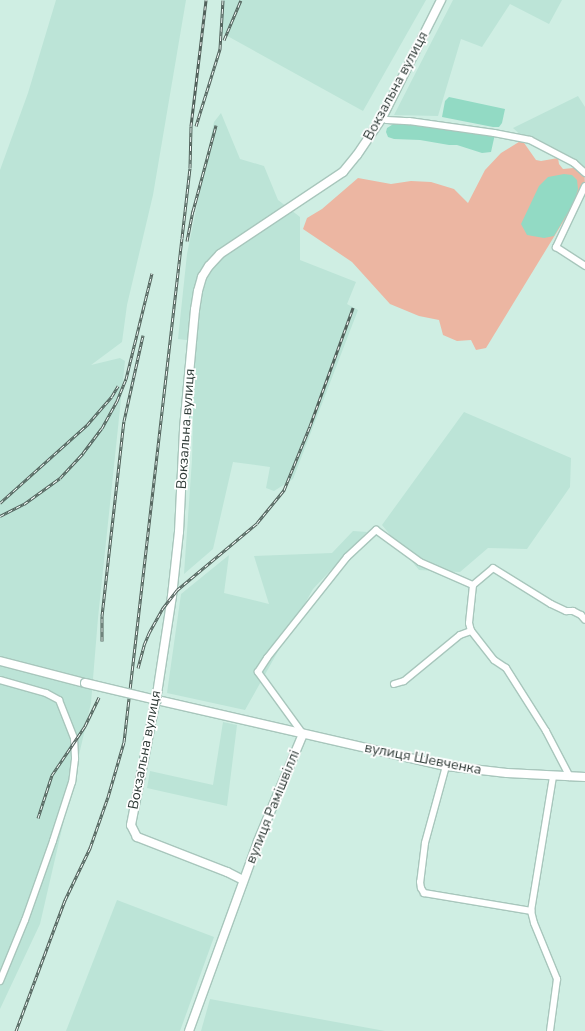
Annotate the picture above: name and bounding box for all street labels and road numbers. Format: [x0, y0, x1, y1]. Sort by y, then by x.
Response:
street label: Вокзальна вулиця [360, 29, 432, 143]
street label: Вокзальна вулиця [173, 368, 199, 490]
street label: Вокзальна вулиця [125, 689, 165, 811]
street label: вулиця Шевченка [363, 739, 483, 779]
street label: вулиця Рамішвіллі [243, 748, 303, 866]

